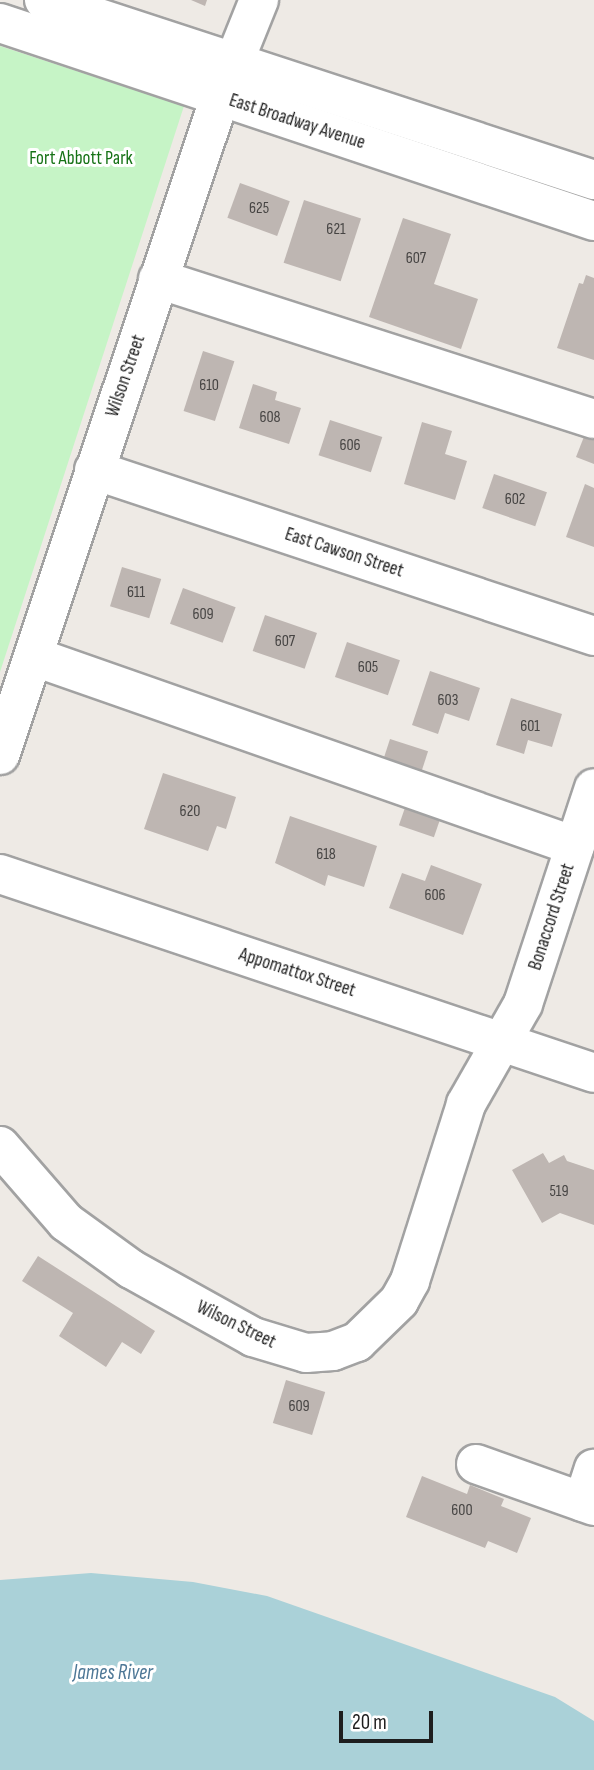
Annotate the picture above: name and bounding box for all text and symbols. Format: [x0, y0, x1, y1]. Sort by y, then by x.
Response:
street label: East Broadway Avenue [226, 89, 368, 155]
park label: Fort Abbott Park [29, 148, 133, 170]
house number: 625 [249, 199, 269, 219]
house number: 621 [326, 220, 346, 240]
house number: 607 [406, 249, 426, 269]
street label: Wilson Street [101, 332, 151, 420]
house number: 610 [199, 376, 219, 396]
house number: 608 [259, 408, 281, 428]
house number: 606 [339, 436, 361, 456]
house number: 602 [505, 490, 525, 510]
street label: East Cawson Street [282, 523, 406, 583]
house number: 611 [127, 583, 145, 603]
house number: 609 [192, 605, 214, 625]
house number: 607 [275, 632, 295, 652]
house number: 605 [358, 658, 378, 678]
house number: 603 [438, 691, 458, 711]
house number: 601 [520, 717, 540, 737]
house number: 620 [180, 802, 200, 822]
house number: 618 [316, 845, 336, 865]
street label: Bonaccord Street [524, 861, 580, 973]
house number: 606 [424, 886, 446, 906]
street label: Appomattox Street [236, 943, 358, 1003]
house number: 519 [549, 1182, 569, 1202]
street label: Wilson Street [193, 1296, 279, 1354]
house number: 609 [288, 1397, 310, 1417]
house number: 600 [451, 1501, 473, 1521]
water label: James River [73, 1660, 153, 1686]
scale bar [342, 1696, 436, 1740]
text: 20 m [352, 1710, 387, 1735]

